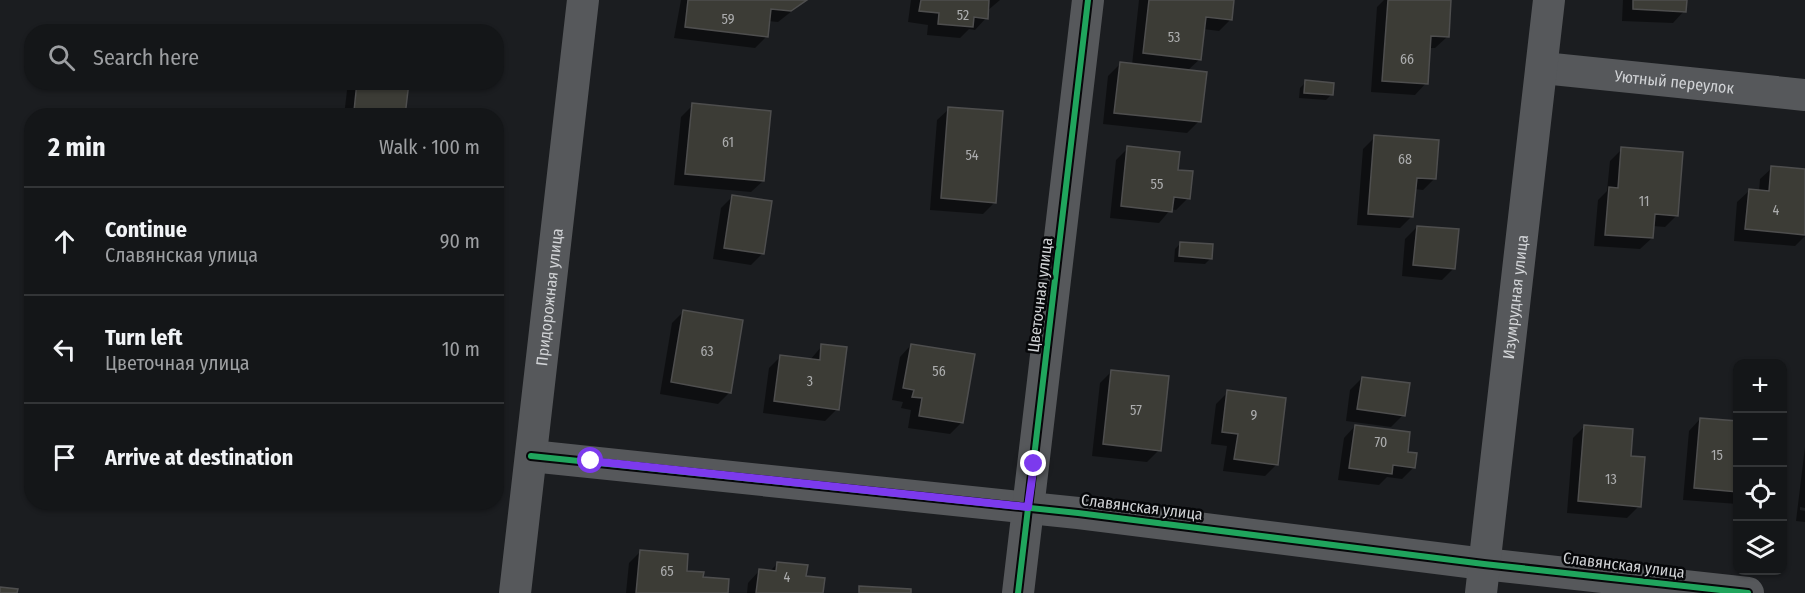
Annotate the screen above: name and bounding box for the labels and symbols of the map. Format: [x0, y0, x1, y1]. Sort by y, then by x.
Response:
house number: 52 [957, 7, 969, 24]
house number: 59 [721, 11, 735, 28]
house number: 53 [1168, 29, 1180, 46]
house number: 66 [1400, 51, 1414, 68]
street label: Уютный переулок [1613, 66, 1736, 97]
house number: 61 [722, 134, 734, 151]
house number: 54 [965, 147, 979, 164]
house number: 68 [1398, 151, 1412, 168]
house number: 55 [1151, 176, 1163, 193]
house number: 11 [1639, 193, 1649, 210]
house number: 4 [1773, 202, 1780, 219]
street label: Придорожная улица [532, 227, 566, 367]
street label: Изумрудная улица [1498, 234, 1532, 360]
street label: Цветочная улица [1024, 236, 1057, 354]
house number: 63 [700, 343, 714, 360]
house number: 56 [932, 363, 946, 380]
house number: 3 [807, 373, 813, 390]
house number: 57 [1130, 402, 1142, 419]
house number: 9 [1251, 407, 1258, 424]
house number: 70 [1375, 434, 1387, 451]
route start [577, 447, 603, 473]
house number: 15 [1711, 447, 1723, 464]
route end [1020, 450, 1046, 476]
house number: 13 [1605, 471, 1617, 488]
street label: Славянская улица [1080, 490, 1204, 524]
street label: Славянская улица [1562, 548, 1686, 582]
house number: 65 [660, 563, 674, 580]
house number: 4 [784, 569, 791, 586]

